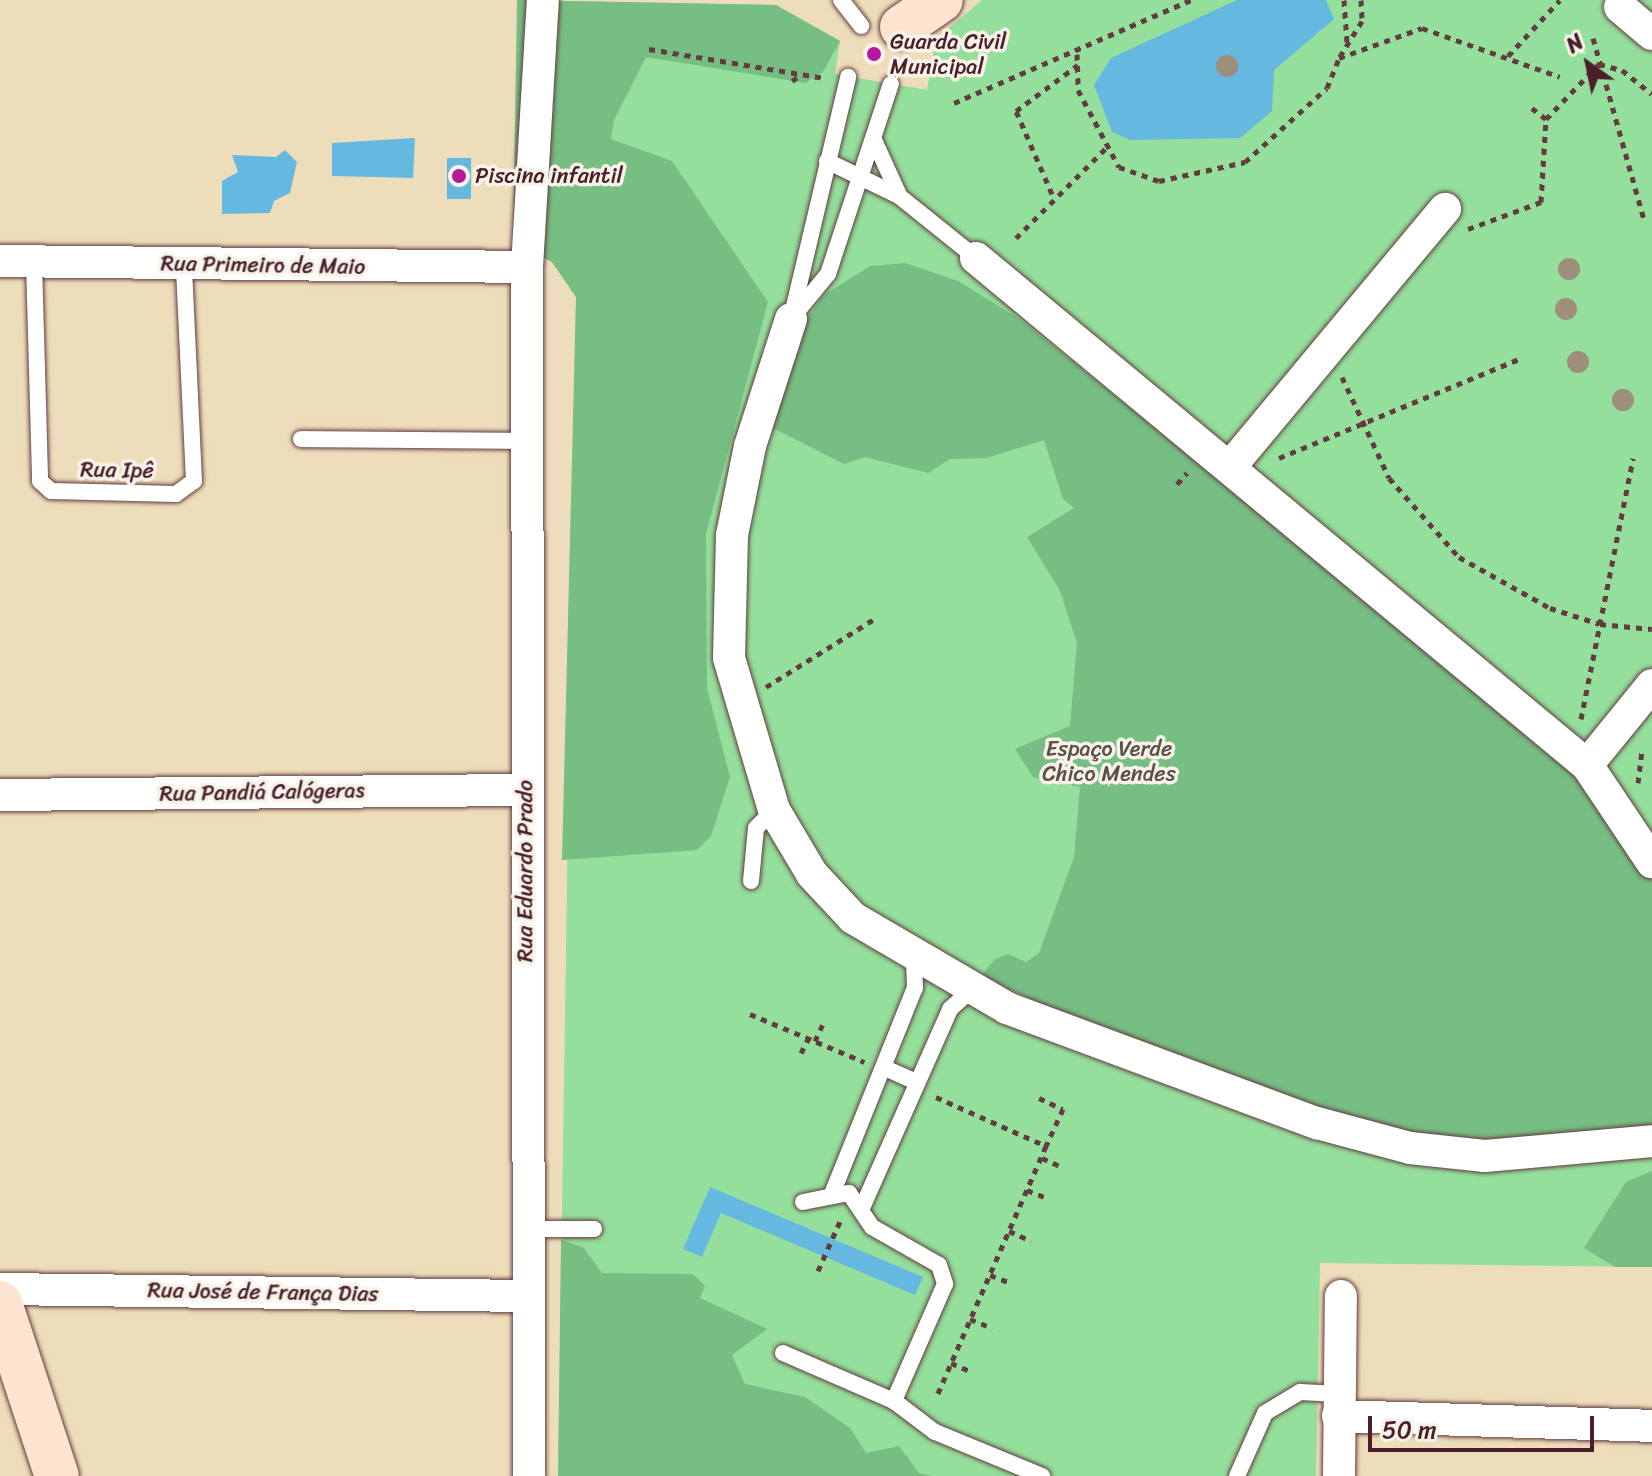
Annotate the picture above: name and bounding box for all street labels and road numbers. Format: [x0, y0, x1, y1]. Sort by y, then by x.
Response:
street label: Rua Primeiro de Maio [160, 250, 366, 280]
street label: Rua Ipê [80, 456, 154, 484]
street label: Rua Pandiá Calógeras [158, 777, 366, 807]
street label: Rua Eduardo Prado [512, 780, 538, 962]
street label: Rua José de França Dias [147, 1277, 379, 1307]

